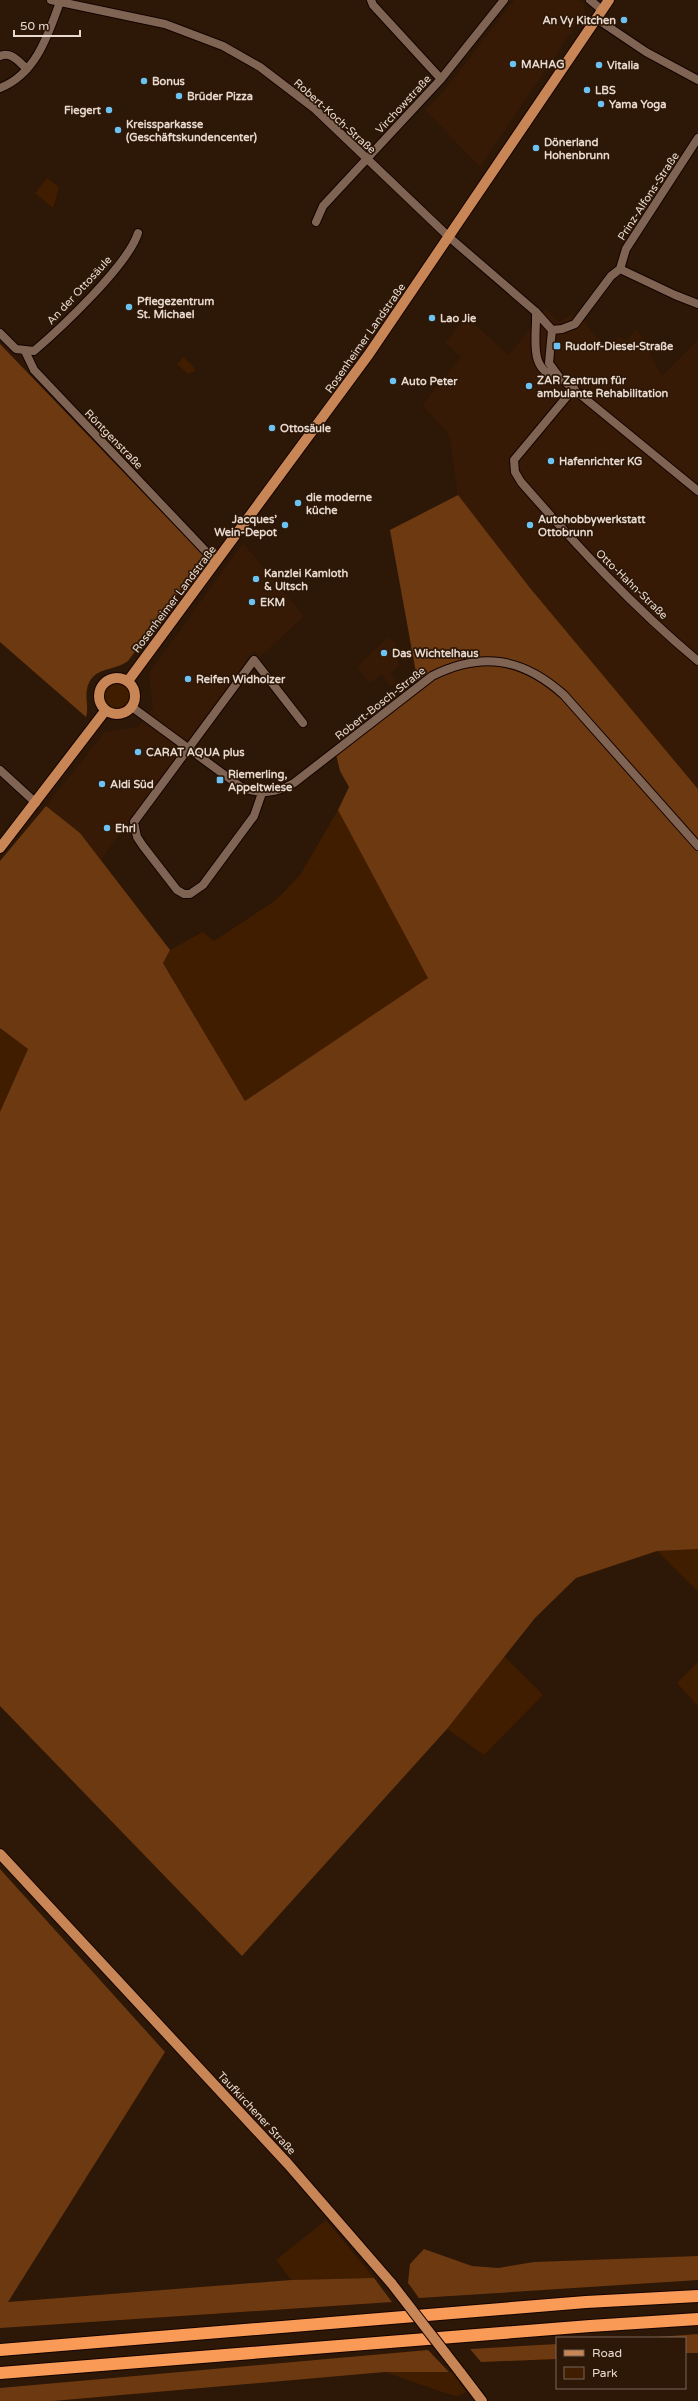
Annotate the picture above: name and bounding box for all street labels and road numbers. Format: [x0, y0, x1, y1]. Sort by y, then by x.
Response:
street label: Virchowstraße [373, 72, 434, 136]
street label: Robert-Koch-Straße [291, 76, 378, 157]
street label: Prinz-Alfons-Straße [615, 150, 682, 243]
street label: An der Ottosäule [44, 253, 114, 327]
street label: Rosenheimer Landstraße [323, 281, 408, 396]
street label: Röntgenstraße [82, 407, 145, 472]
street label: Rosenheimer Landstraße [130, 543, 219, 655]
street label: Otto-Hahn-Straße [593, 547, 670, 622]
street label: Robert-Bosch-Straße [333, 664, 428, 743]
street label: Taufkirchener Straße [215, 2069, 298, 2157]

